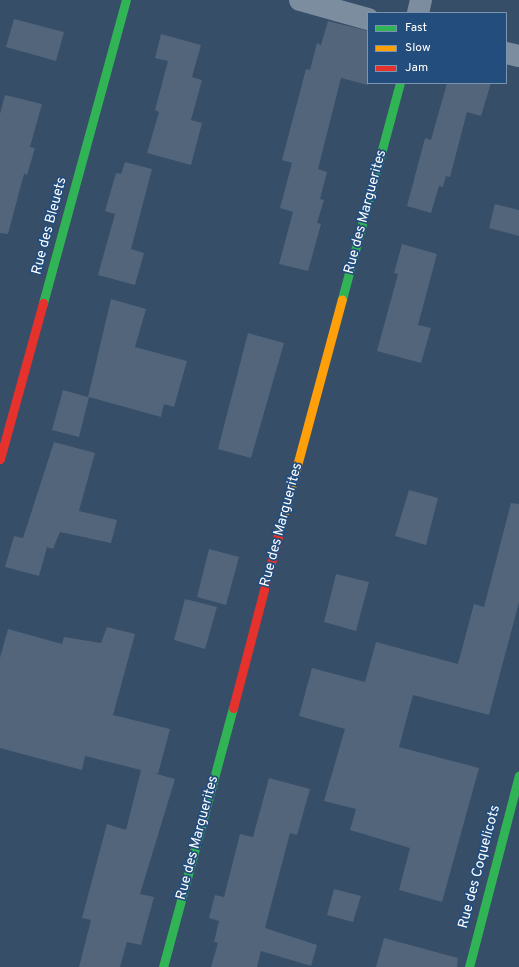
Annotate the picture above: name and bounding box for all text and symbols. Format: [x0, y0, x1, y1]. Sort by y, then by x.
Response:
legend [367, 12, 507, 84]
text: Fast [405, 20, 427, 36]
text: Slow [405, 40, 431, 56]
text: Jam [405, 60, 428, 76]
street label: Rue des Marguerites [341, 148, 391, 276]
street label: Rue des Bleuets [29, 175, 71, 277]
street label: Rue des Marguerites [257, 461, 307, 589]
street label: Rue des Marguerites [173, 774, 223, 902]
street label: Rue des Coquelicots [455, 803, 505, 931]

